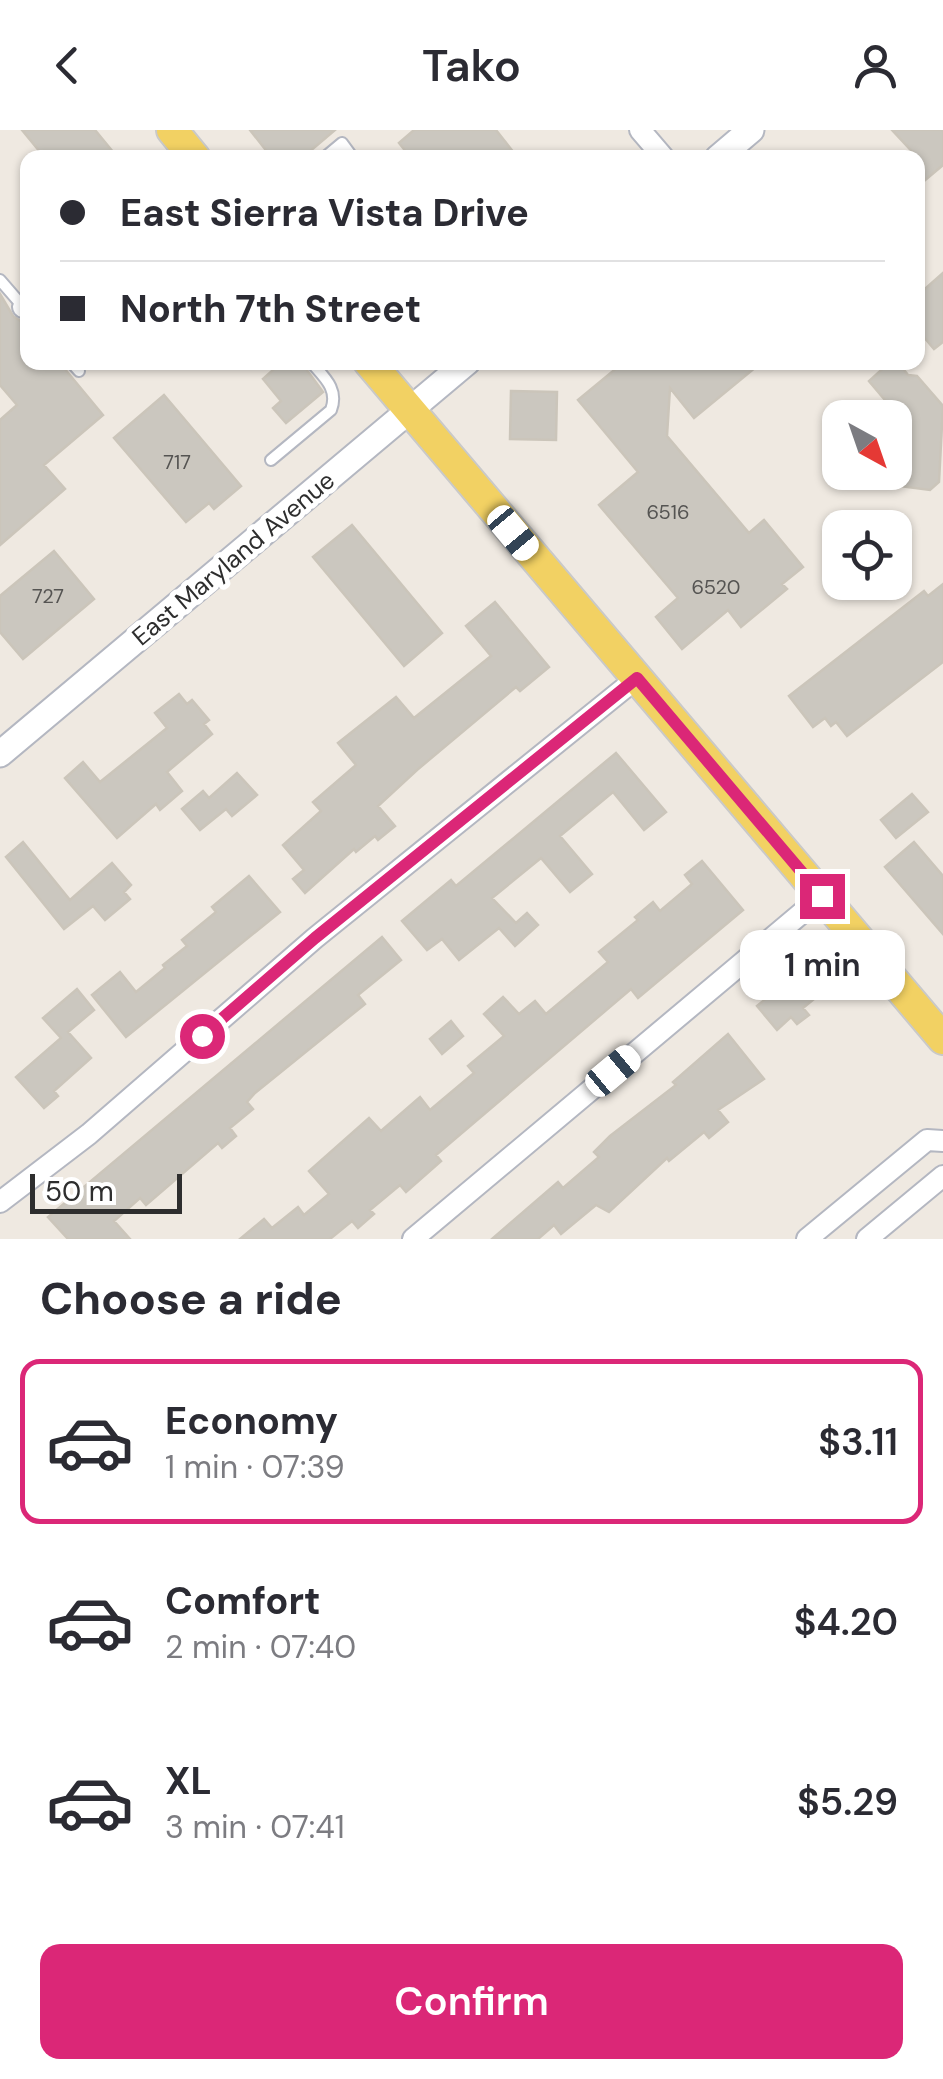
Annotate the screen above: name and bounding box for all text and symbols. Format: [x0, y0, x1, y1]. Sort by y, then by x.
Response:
text: Tako [422, 36, 521, 95]
icon: back [40, 38, 95, 93]
icon: person [848, 38, 903, 93]
text: East Sierra Vista Drive [120, 188, 529, 238]
text: North 7th Street [120, 284, 421, 334]
north arrow [822, 400, 912, 490]
map controls [822, 400, 912, 600]
house number: 717 [163, 449, 191, 475]
street label: East Maryland Avenue [125, 464, 342, 653]
house number: 6516 [646, 499, 690, 525]
car [482, 500, 544, 566]
button: locate [822, 510, 912, 600]
house number: 6520 [691, 574, 741, 600]
house number: 727 [32, 583, 64, 609]
route end [800, 874, 845, 919]
callout: 1 min [740, 931, 904, 1001]
text: 1 min [784, 944, 861, 986]
route start [180, 1014, 225, 1059]
car [580, 1040, 646, 1102]
scale bar [30, 1169, 182, 1214]
text: 50 m [45, 1173, 114, 1210]
text: Choose a ride [40, 1269, 342, 1328]
text: Economy [165, 1396, 338, 1446]
icon: car [45, 1397, 135, 1487]
text: $3.11 [818, 1417, 898, 1467]
text: 1 min · 07:39 [165, 1446, 345, 1488]
text: Comfort [165, 1576, 321, 1626]
icon: car [45, 1577, 135, 1667]
text: $4.20 [794, 1597, 898, 1647]
text: 2 min · 07:40 [165, 1626, 356, 1668]
text: XL [165, 1756, 212, 1806]
icon: car [45, 1757, 135, 1847]
text: $5.29 [797, 1777, 898, 1827]
text: 3 min · 07:41 [165, 1806, 345, 1848]
button: Confirm [40, 1944, 903, 2059]

